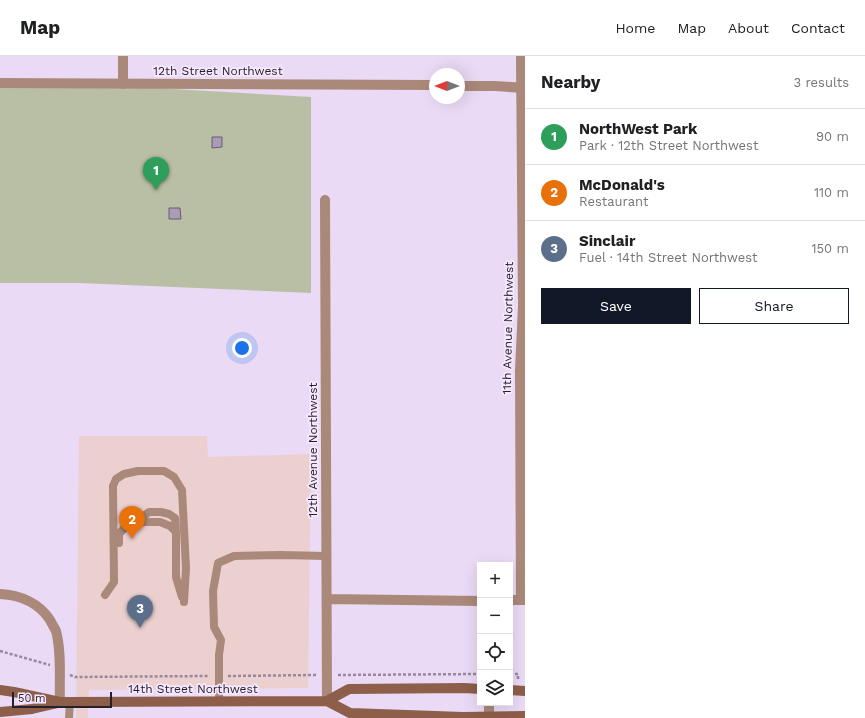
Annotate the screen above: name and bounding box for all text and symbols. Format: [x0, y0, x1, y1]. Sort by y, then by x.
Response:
text: Map [20, 16, 60, 39]
text: Home [615, 20, 655, 36]
text: Map [677, 20, 706, 36]
text: About [728, 20, 769, 36]
text: Contact [791, 20, 845, 36]
street label: 12th Street Northwest [153, 64, 283, 78]
north arrow [429, 68, 465, 104]
text: Nearby [541, 72, 600, 92]
text: 3 results [794, 75, 849, 90]
text: NorthWest Park [579, 120, 697, 138]
text: 1 [551, 129, 557, 144]
text: 90 m [816, 129, 849, 144]
text: Park · 12th Street Northwest [579, 138, 758, 153]
pin: 1 [143, 157, 169, 190]
text: McDonald's [579, 176, 665, 194]
text: 2 [550, 185, 558, 200]
text: 110 m [814, 185, 849, 200]
text: Restaurant [579, 194, 649, 209]
text: Sinclair [579, 232, 635, 250]
text: 3 [550, 241, 558, 256]
text: 150 m [811, 241, 849, 256]
text: Fuel · 14th Street Northwest [579, 250, 757, 265]
street label: 11th Avenue Northwest [500, 261, 516, 395]
button: Save [541, 288, 691, 324]
button: Share [699, 288, 849, 324]
your location [232, 338, 252, 358]
street label: 12th Avenue Northwest [306, 382, 320, 518]
pin: 2 [119, 506, 145, 539]
map controls [477, 562, 513, 706]
button: + [477, 562, 513, 598]
pin: 3 [127, 595, 153, 628]
button: − [477, 598, 513, 634]
button: locate [477, 634, 513, 670]
button: layers [477, 670, 513, 706]
street label: 14th Street Northwest [128, 682, 258, 696]
scale bar [12, 690, 112, 709]
text: 50 m [18, 692, 45, 705]

